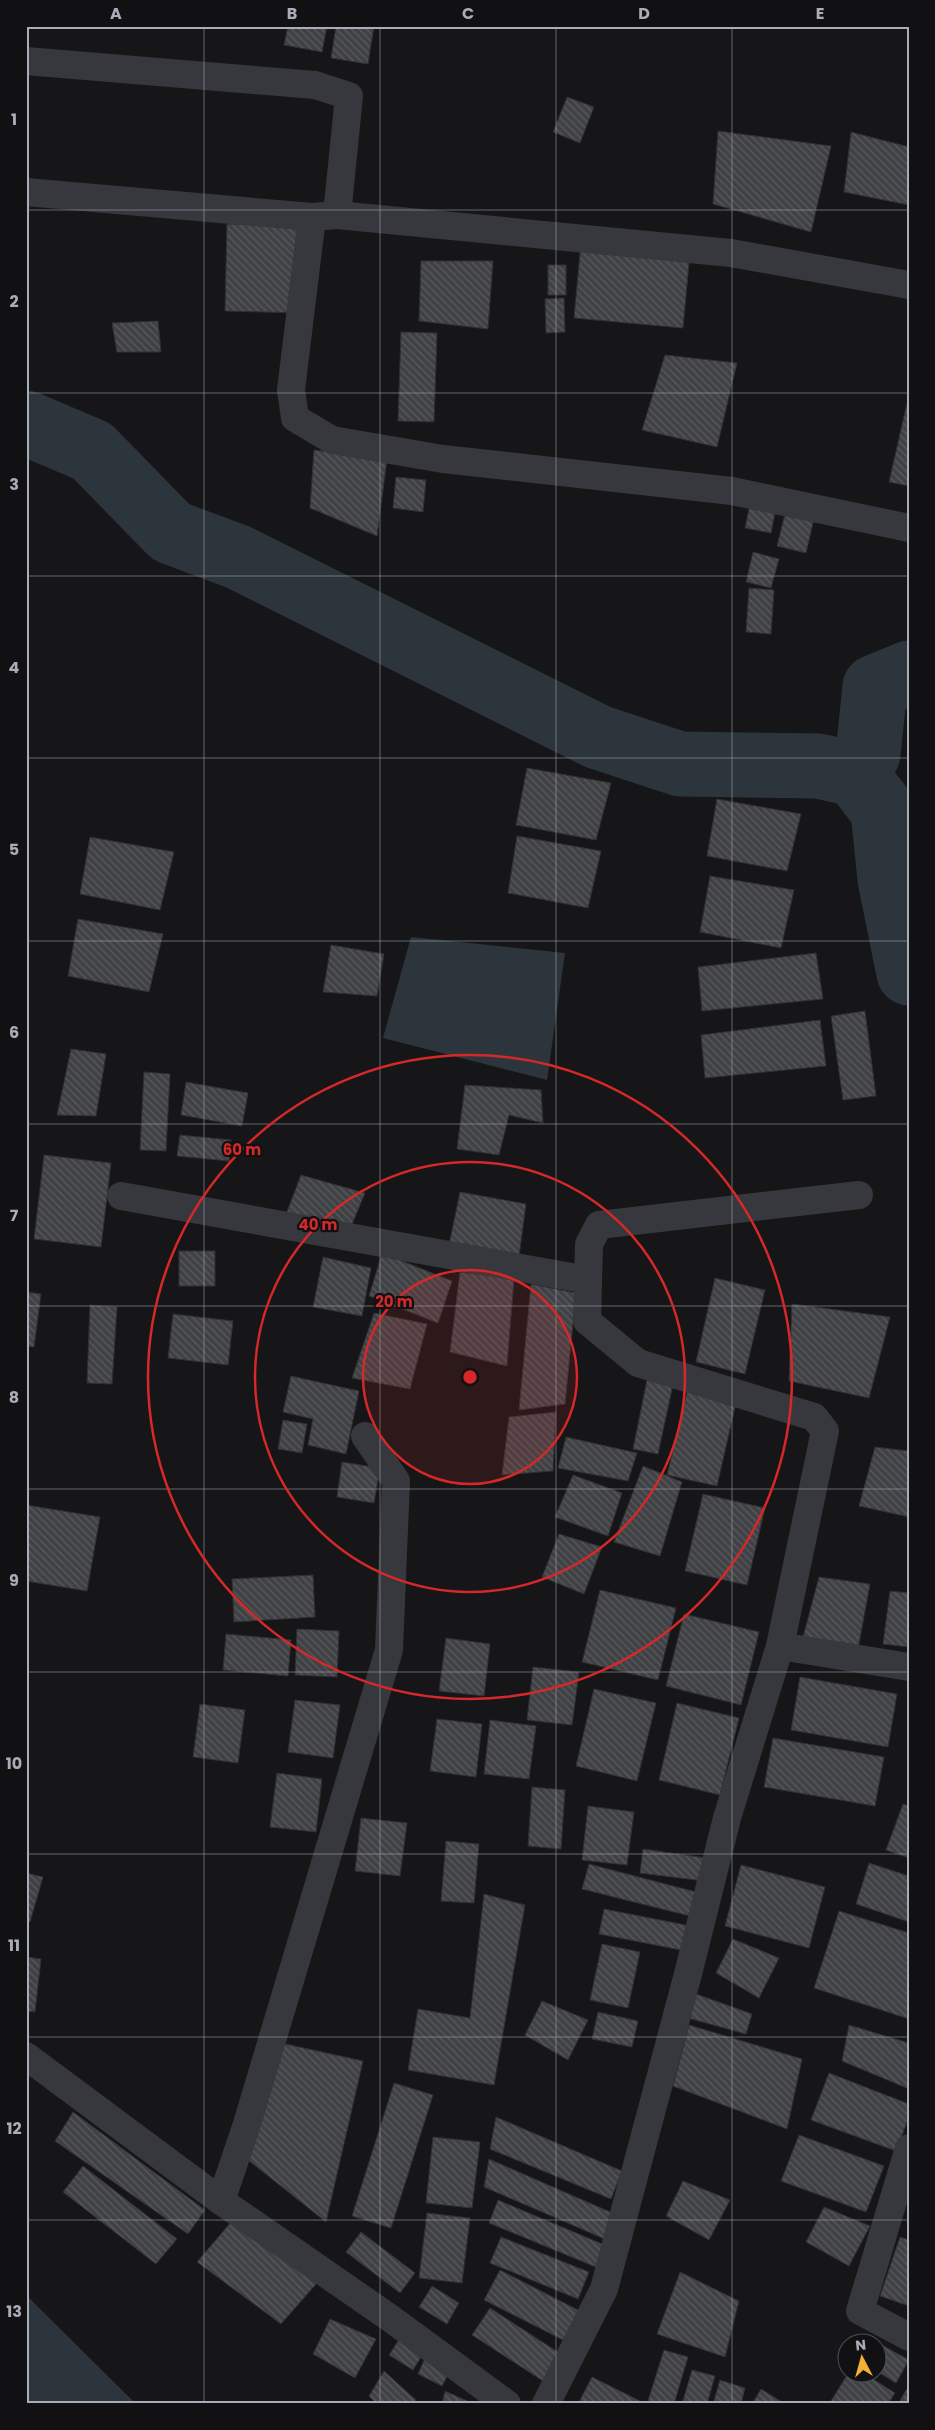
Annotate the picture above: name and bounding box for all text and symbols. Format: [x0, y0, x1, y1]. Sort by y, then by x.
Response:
text: A [110, 2, 122, 25]
text: B [287, 2, 297, 25]
text: C [462, 2, 474, 25]
text: D [638, 2, 650, 25]
text: E [816, 2, 824, 25]
text: 1 [11, 108, 17, 131]
text: 2 [9, 290, 19, 313]
text: 3 [9, 473, 19, 496]
text: 4 [9, 656, 20, 679]
text: 5 [9, 838, 19, 861]
text: 6 [9, 1021, 19, 1044]
text: 60 m [223, 1139, 261, 1160]
text: 7 [10, 1204, 19, 1227]
text: 40 m [298, 1214, 338, 1235]
text: 20 m [375, 1291, 413, 1312]
centre of rings [461, 1368, 479, 1386]
text: 8 [9, 1386, 19, 1409]
text: 9 [9, 1569, 19, 1592]
text: 10 [6, 1752, 22, 1775]
text: 11 [8, 1934, 20, 1957]
text: 12 [6, 2117, 22, 2140]
text: 13 [6, 2300, 22, 2323]
north arrow [838, 2332, 888, 2382]
text: N [854, 2335, 867, 2356]

